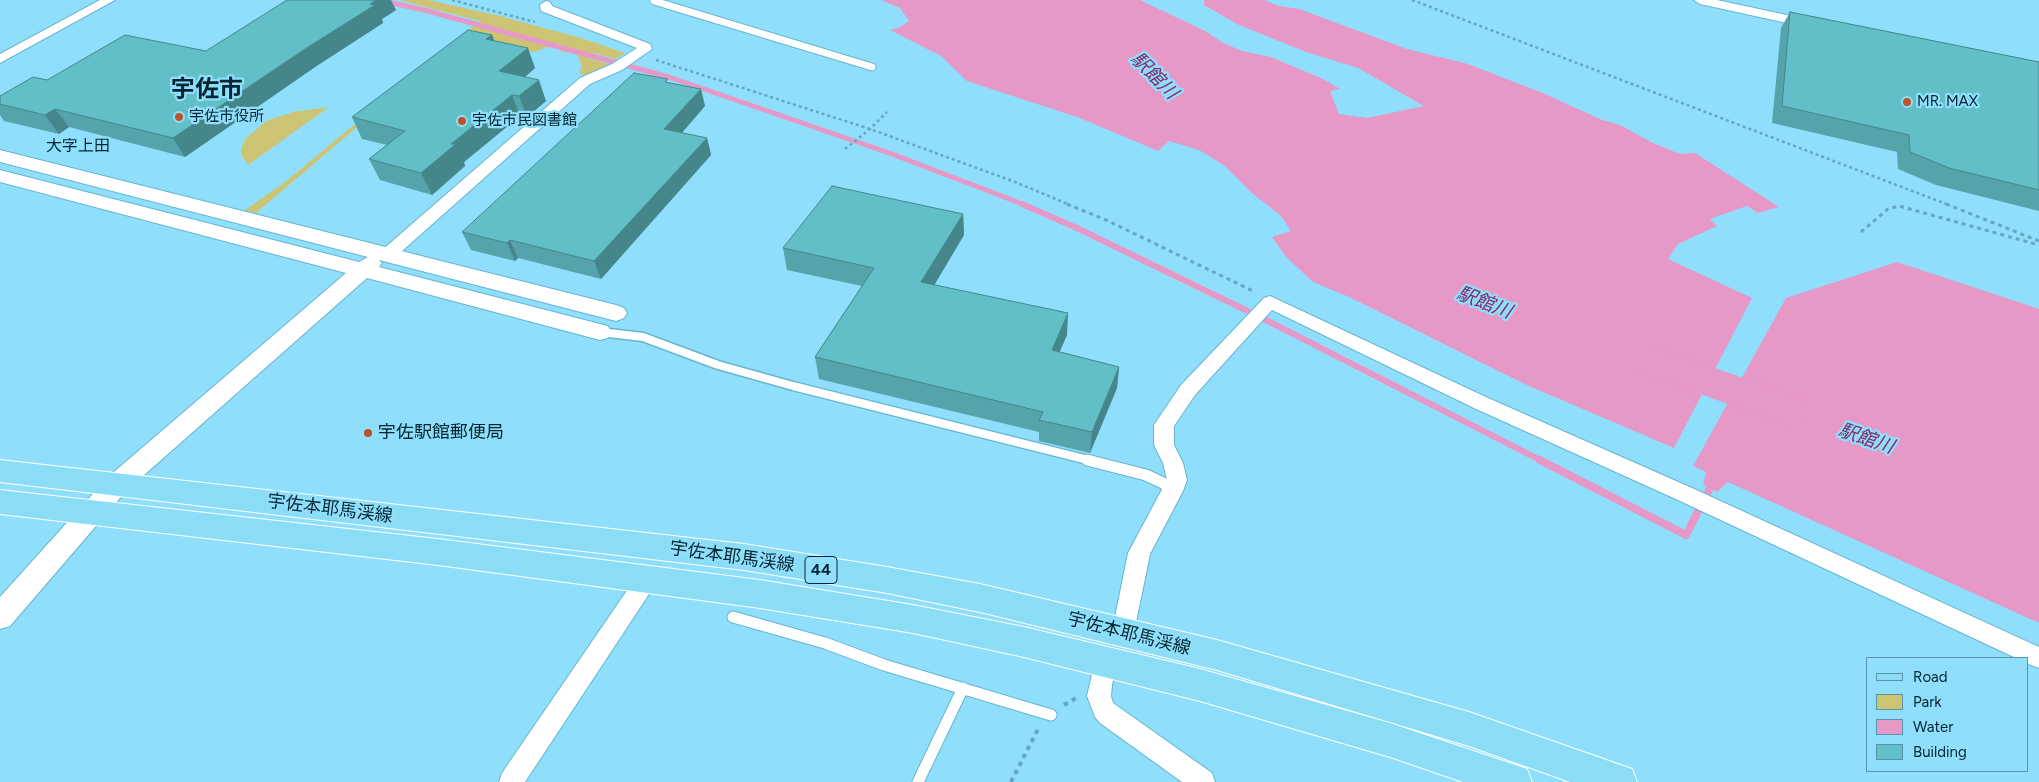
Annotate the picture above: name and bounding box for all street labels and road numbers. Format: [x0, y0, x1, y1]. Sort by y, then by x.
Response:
street label: 宇佐本耶馬渓線 [266, 491, 394, 527]
street label: 宇佐本耶馬渓線 [668, 538, 796, 576]
road number: 44 [805, 556, 837, 584]
street label: 宇佐本耶馬渓線 [1065, 608, 1193, 660]

